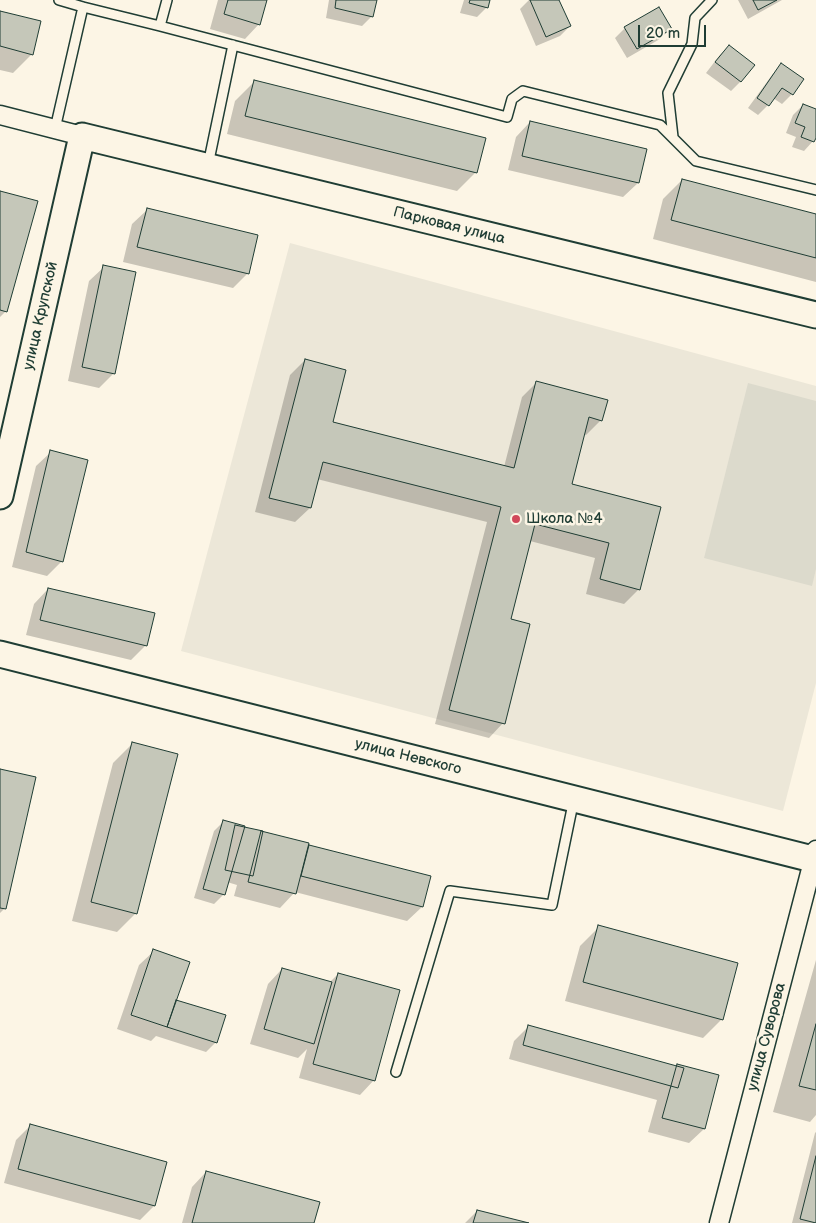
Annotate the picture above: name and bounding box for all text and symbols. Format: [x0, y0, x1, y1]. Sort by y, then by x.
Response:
scale bar [641, 15, 708, 47]
text: 20 m [646, 24, 680, 43]
street label: Парковая улица [391, 203, 507, 249]
street label: улица Крупской [20, 260, 62, 372]
place label: Школа №4 [526, 510, 603, 528]
marker: Школа №4 [510, 513, 522, 525]
street label: улица Невского [353, 735, 463, 779]
street label: улица Суворова [744, 981, 790, 1093]

